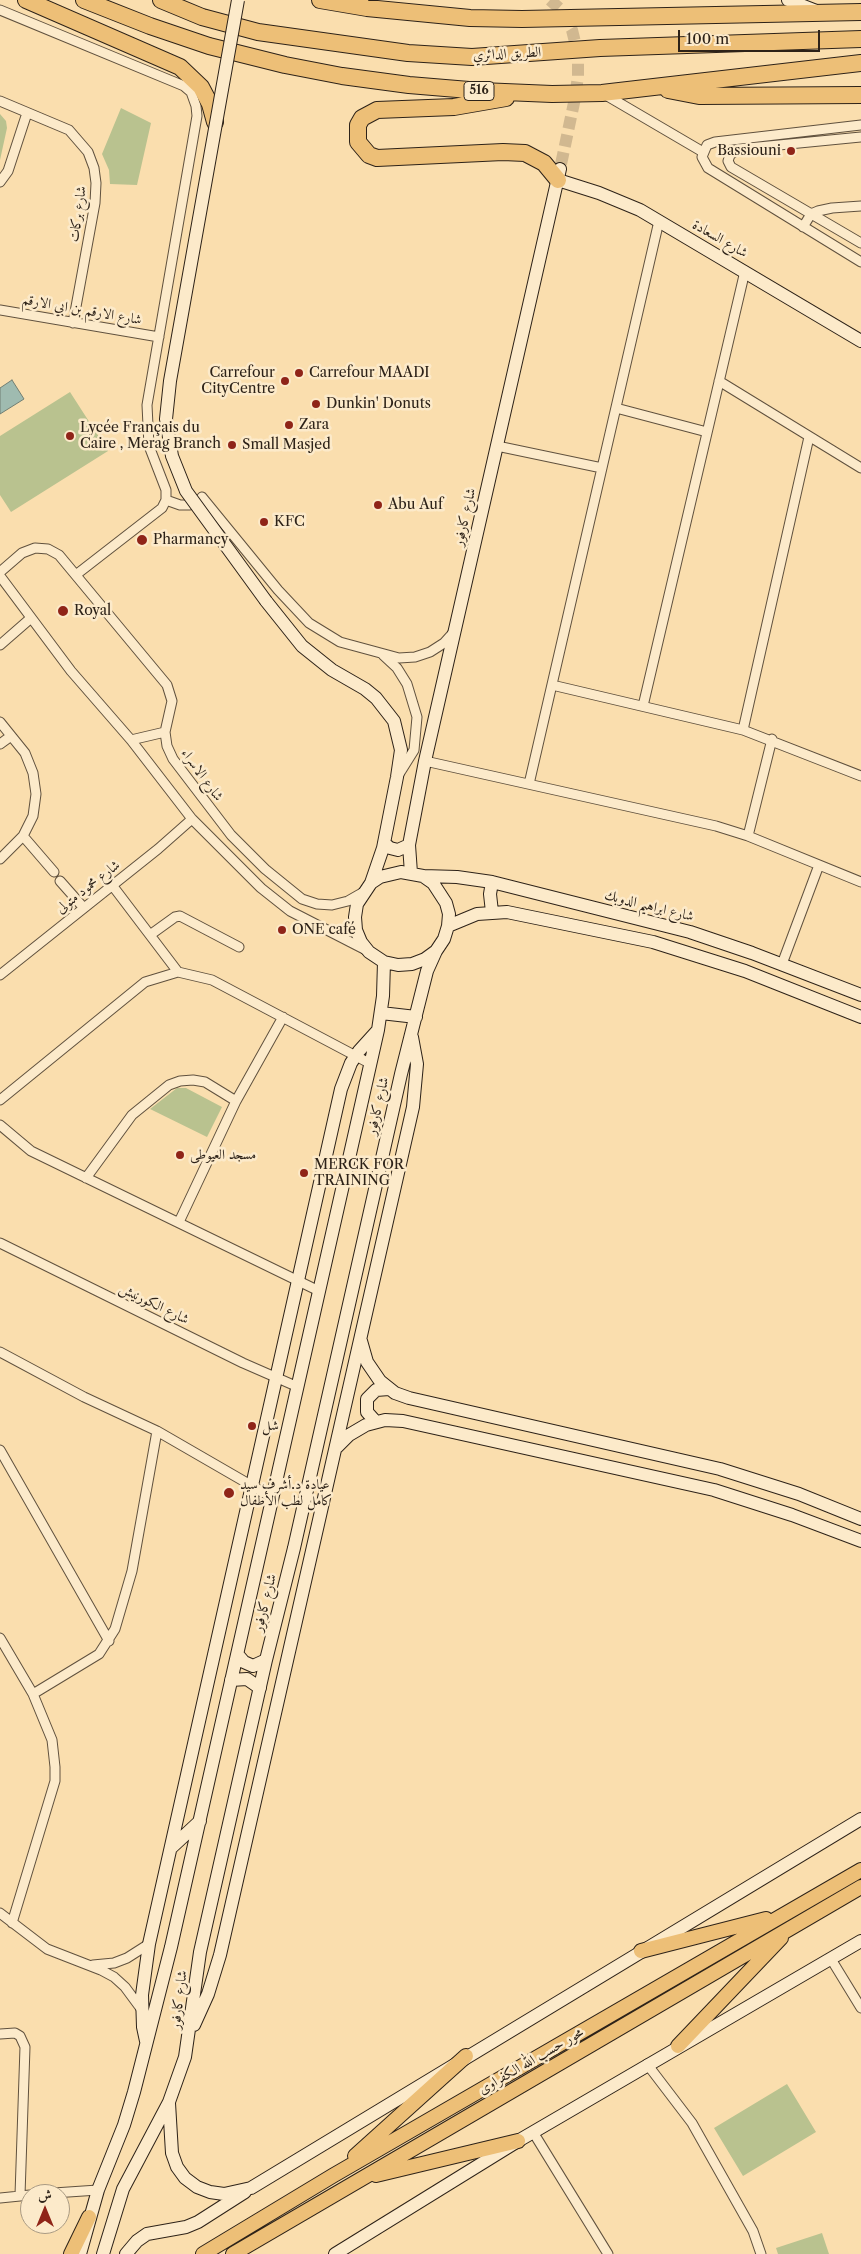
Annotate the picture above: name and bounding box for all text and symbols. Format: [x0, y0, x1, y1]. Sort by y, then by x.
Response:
scale bar [681, 20, 824, 52]
text: 100 m [686, 29, 729, 48]
street label: الطريق الدائري [472, 44, 542, 64]
road number: 516 [464, 82, 494, 100]
place label: Bassiouni [717, 143, 781, 159]
marker: Bassiouni [785, 145, 797, 157]
street label: شارع بركات [66, 185, 90, 243]
street label: شارع السعادة [689, 216, 751, 262]
street label: شارع الارقم بن ابي الارقم [21, 291, 143, 329]
place label: Carrefour CityCentre [201, 365, 275, 398]
place label: Carrefour MAADI [309, 365, 430, 381]
marker: Carrefour MAADI [293, 367, 305, 379]
marker: Carrefour CityCentre [279, 375, 291, 387]
place label: Dunkin' Donuts [326, 396, 431, 412]
marker: Dunkin' Donuts [310, 398, 322, 410]
place label: Zara [299, 417, 329, 433]
marker: Zara [283, 419, 295, 431]
place label: Lycée Français du Caire , Merag Branch [80, 420, 221, 452]
marker: Lycée Français du Caire , Merag Branch [64, 430, 76, 442]
place label: Small Masjed [242, 437, 331, 453]
marker: Small Masjed [226, 439, 238, 451]
street label: شارع كارفور [450, 486, 480, 548]
place label: Abu Auf [388, 497, 443, 513]
marker: Abu Auf [372, 499, 384, 511]
place label: KFC [274, 514, 305, 530]
marker: KFC [258, 516, 270, 528]
place label: Pharmancy [153, 532, 228, 548]
marker: Pharmancy [135, 533, 149, 547]
place label: Royal [74, 603, 111, 619]
marker: Royal [56, 604, 70, 618]
street label: شارع الاسراء [177, 745, 227, 805]
street label: شارع محمود متولى [53, 857, 123, 917]
street label: شارع ابراهيم الدوبك [603, 887, 695, 925]
place label: ONE café [292, 922, 356, 938]
marker: ONE café [276, 924, 288, 936]
street label: شارع كارفور [363, 1075, 393, 1137]
place label: مسجد العيوطى [190, 1147, 256, 1163]
marker: مسجد العيوطى [174, 1149, 186, 1161]
place label: MERCK FOR TRAINING [314, 1157, 404, 1190]
marker: MERCK FOR TRAINING [298, 1167, 310, 1179]
street label: شارع الكورنيش [116, 1280, 192, 1328]
place label: شل [262, 1418, 279, 1434]
marker: شل [246, 1420, 258, 1432]
place label: عيادة د.أشرف سيد كامل لطب الأطفال [240, 1477, 332, 1510]
marker: عيادة د.أشرف سيد كامل لطب الأطفال [222, 1486, 236, 1500]
street label: شارع كارفور [250, 1572, 280, 1634]
street label: شارع كارفور [167, 1970, 191, 2030]
street label: محور حسب الله الكفراوى [475, 2024, 587, 2098]
north arrow [20, 2184, 70, 2234]
text: ش [38, 2186, 52, 2204]

